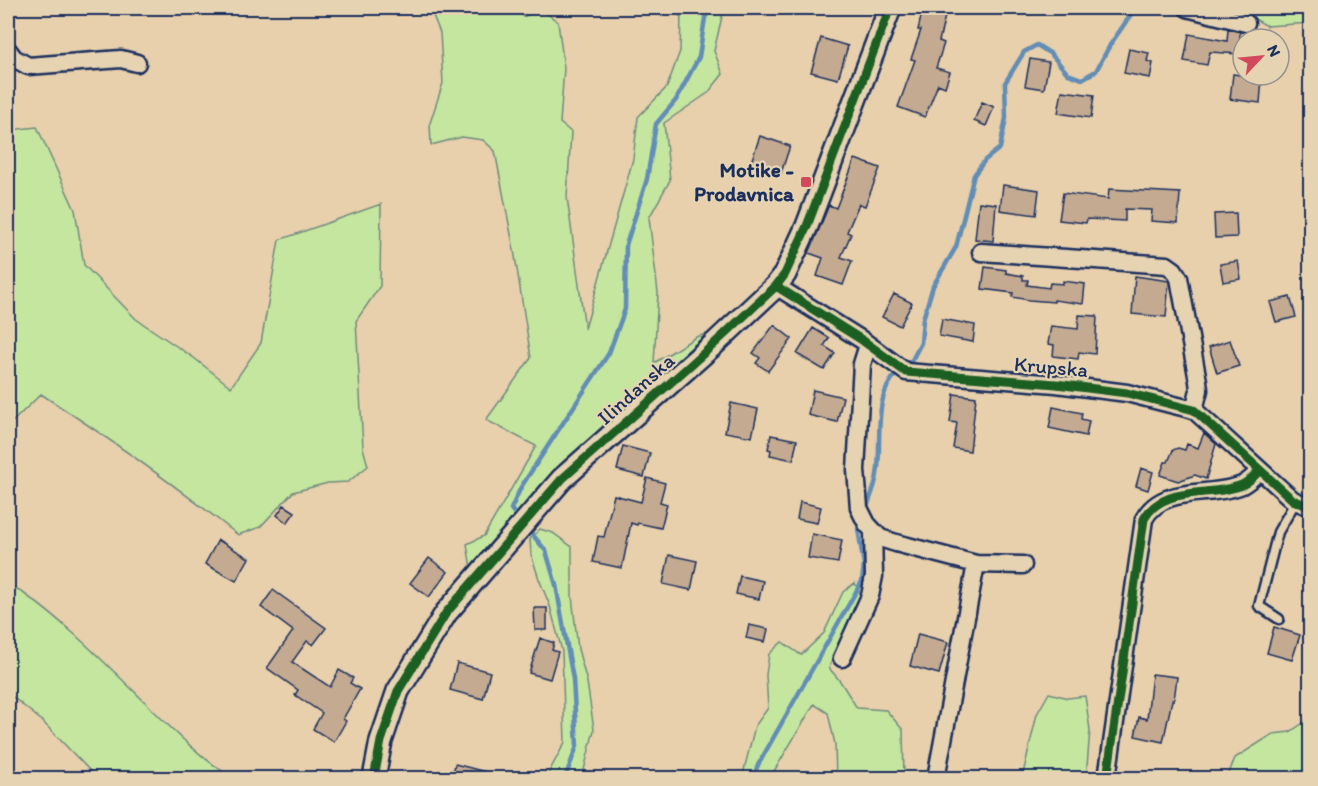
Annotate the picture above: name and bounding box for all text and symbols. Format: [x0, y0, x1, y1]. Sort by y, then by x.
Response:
north arrow [1231, 27, 1291, 87]
text: N [1263, 42, 1285, 60]
place label: Motike - Prodavnica [694, 157, 795, 206]
marker: Motike - Prodavnica [799, 175, 813, 189]
street label: Ilindanska [592, 347, 679, 430]
street label: Krupska [1013, 351, 1089, 382]

